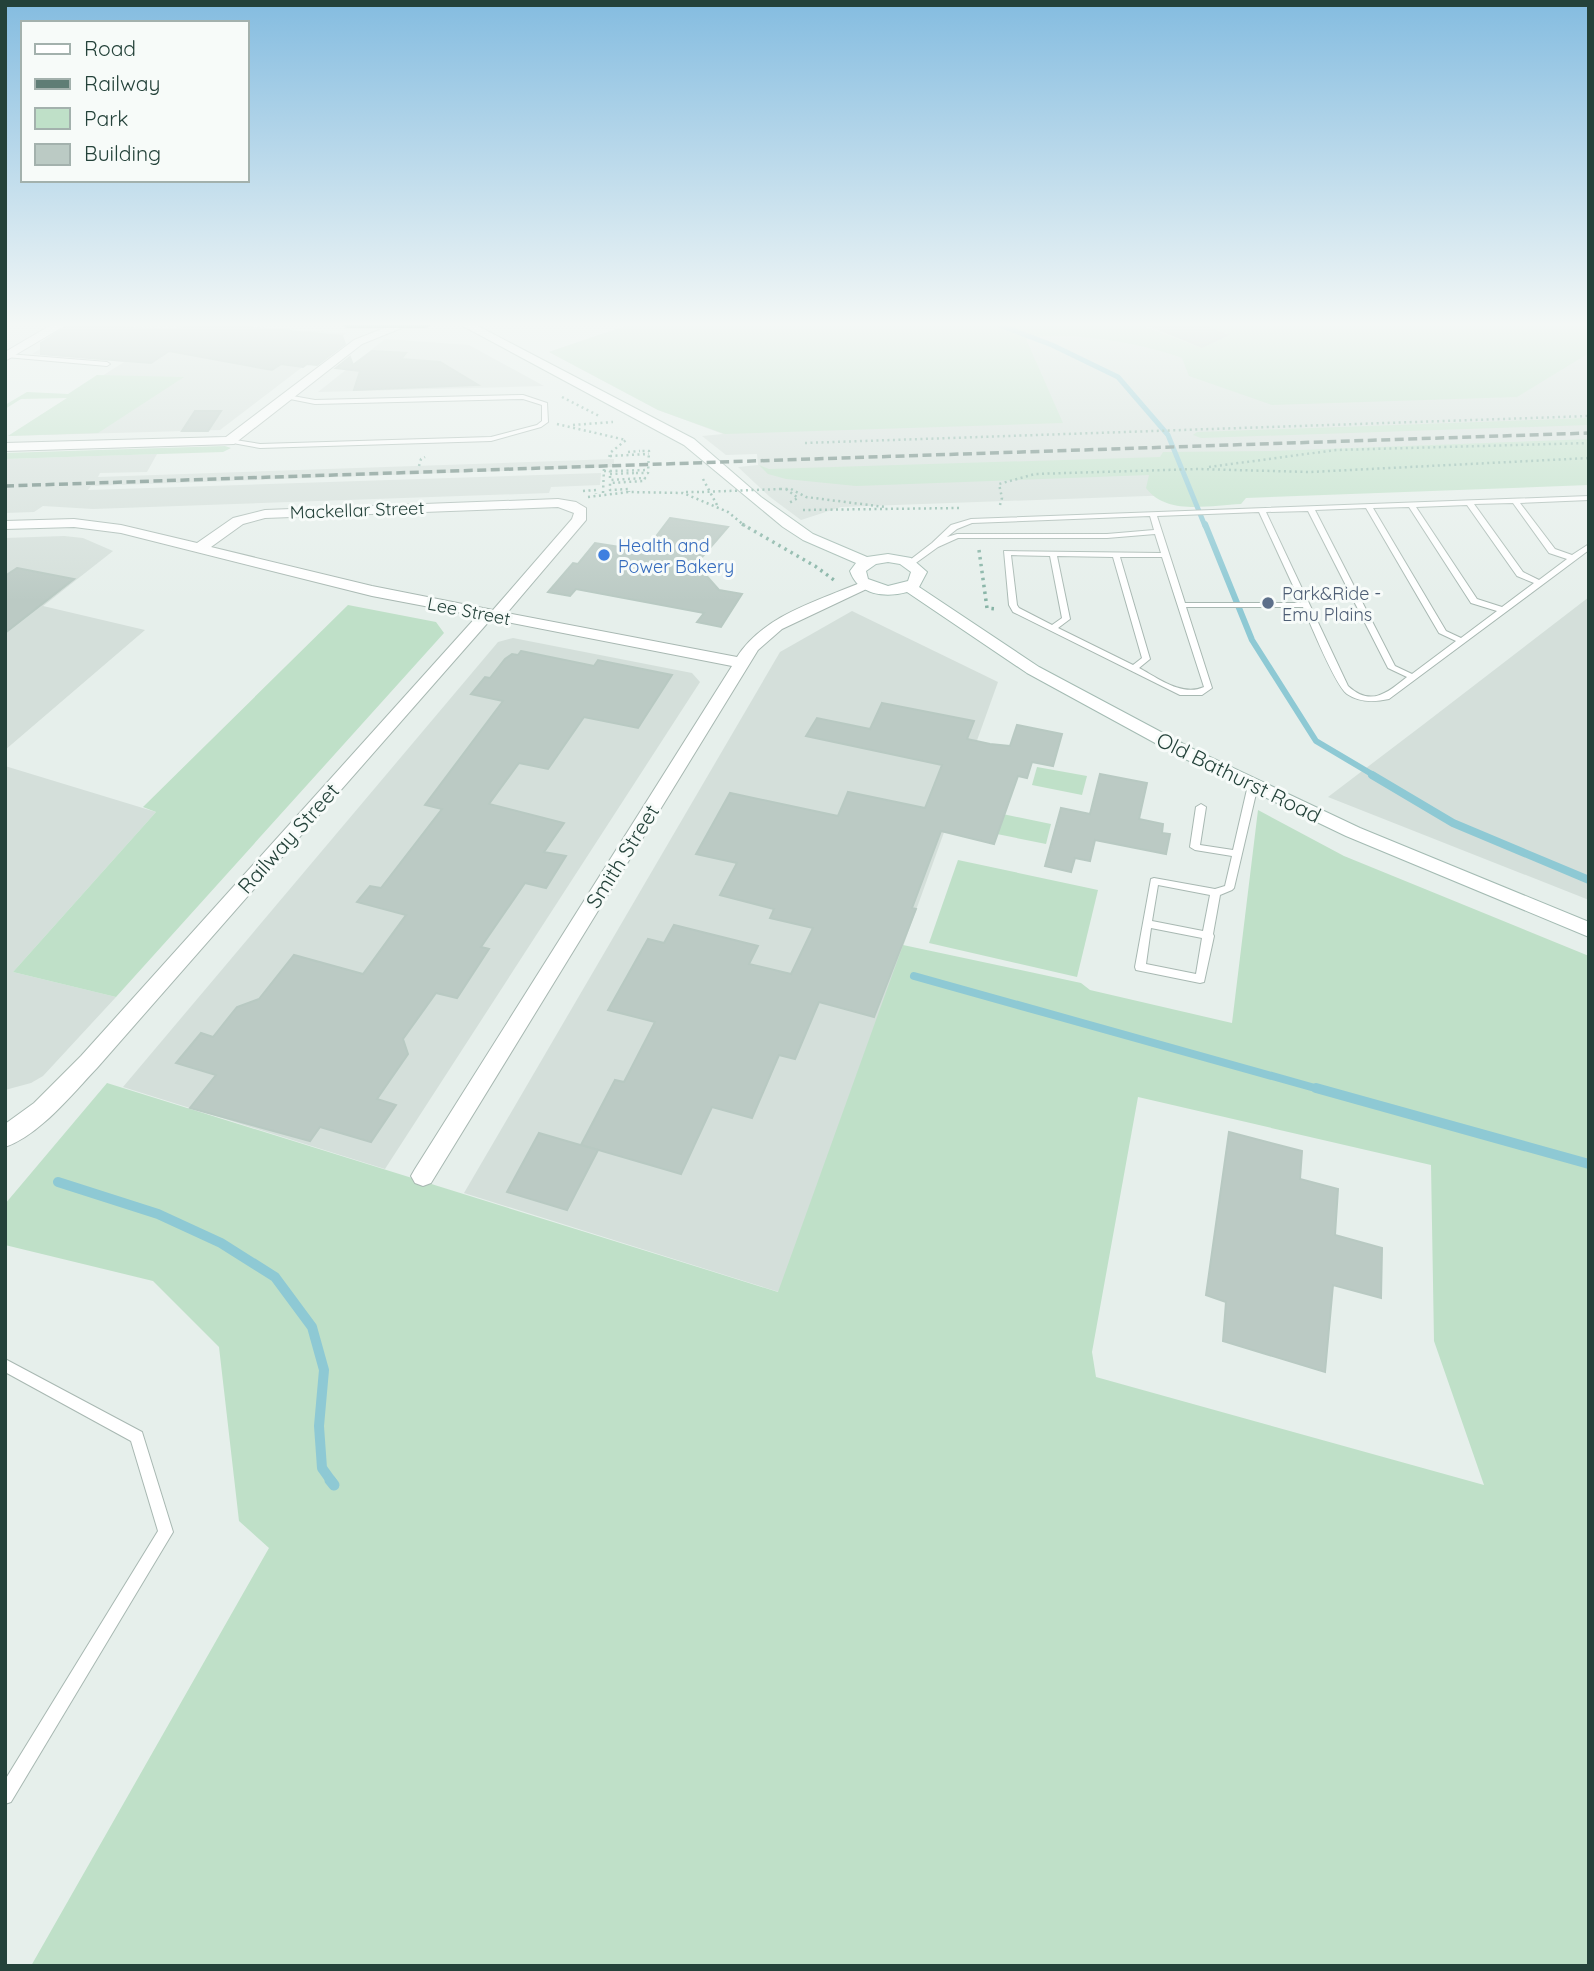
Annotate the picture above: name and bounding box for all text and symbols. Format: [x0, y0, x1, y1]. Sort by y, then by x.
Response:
legend [21, 21, 248, 182]
text: Road [84, 35, 136, 61]
text: Railway [84, 70, 160, 96]
text: Park [84, 105, 128, 131]
text: Building [84, 140, 161, 166]
street label: Mackellar Street [289, 496, 425, 524]
place label: Health and Power Bakery [618, 534, 734, 578]
marker: Health and Power Bakery [596, 547, 612, 563]
place label: Park&Ride - Emu Plains [1282, 582, 1381, 626]
street label: Lee Street [426, 592, 512, 630]
marker: Park&Ride - Emu Plains [1260, 595, 1276, 611]
street label: Old Bathurst Road [1153, 726, 1325, 828]
street label: Railway Street [232, 777, 344, 899]
street label: Smith Street [580, 799, 664, 913]

